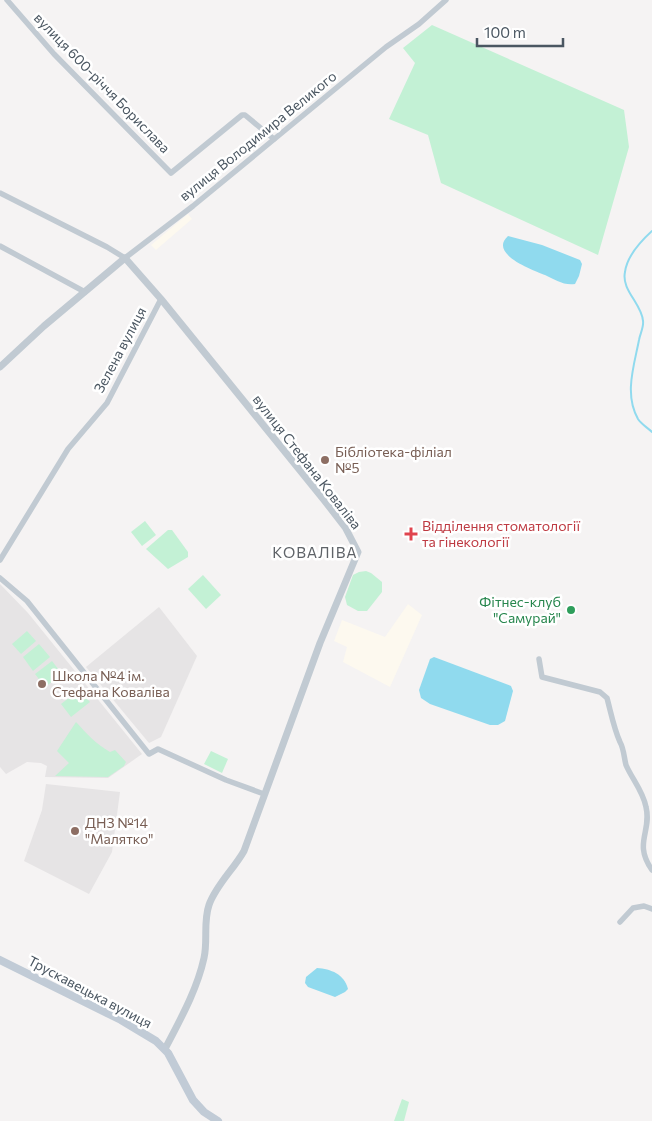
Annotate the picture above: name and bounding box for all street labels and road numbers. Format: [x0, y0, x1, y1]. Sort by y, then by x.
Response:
street label: вулиця 600-річчя Борислава [31, 9, 174, 156]
street label: вулиця Володимира Великого [176, 67, 340, 204]
street label: Зелена вулиця [90, 304, 149, 396]
street label: вулиця Стефана Коваліва [250, 391, 365, 532]
street label: Трускавецька вулиця [25, 952, 155, 1031]

